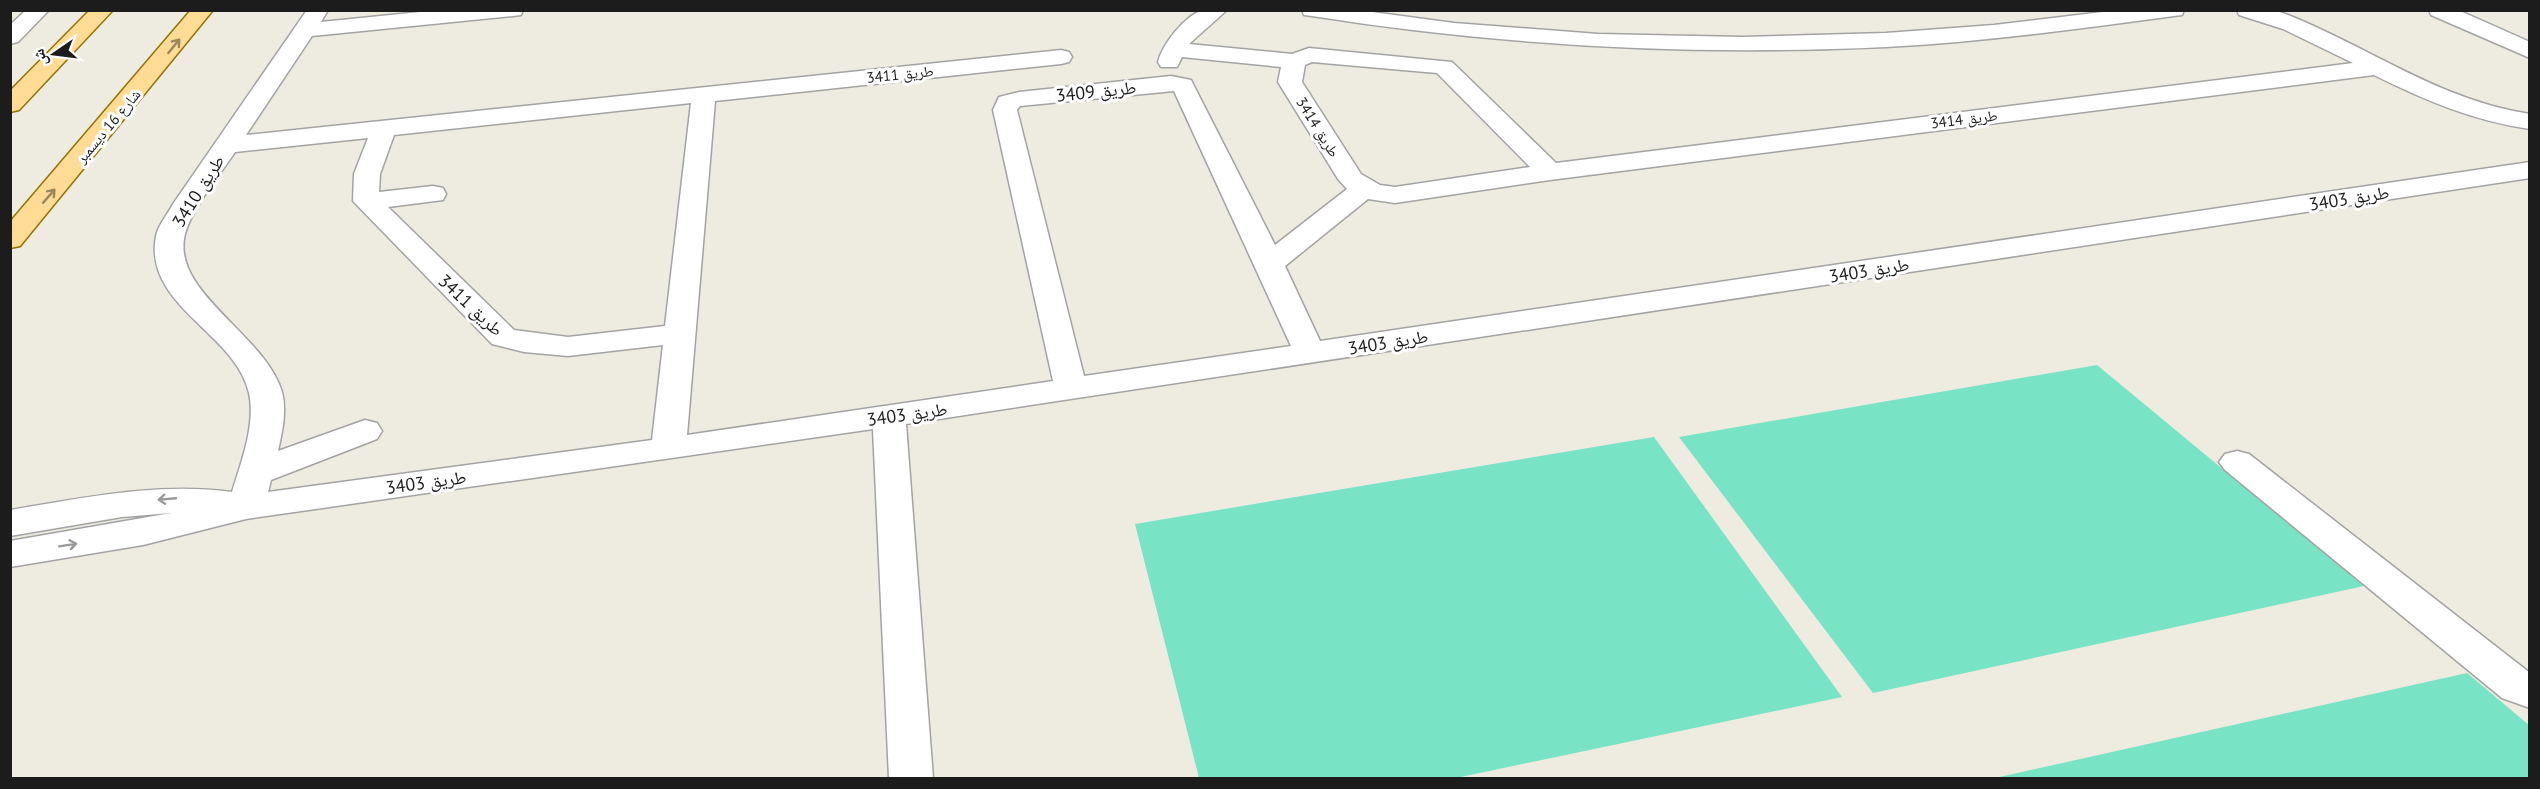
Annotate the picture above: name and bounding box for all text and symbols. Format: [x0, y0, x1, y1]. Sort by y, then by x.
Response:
north arrow [24, 24, 84, 84]
one-way arrow [167, 38, 180, 54]
text: ش [28, 47, 51, 68]
street label: طريق 3411 [865, 61, 935, 88]
street label: طريق 3409 [1055, 75, 1137, 107]
street label: شارع 16 ديسمبر [71, 85, 145, 168]
street label: طريق 3414 [1291, 93, 1344, 161]
street label: طريق 3414 [1929, 105, 1999, 134]
street label: طريق 3410 [167, 151, 229, 231]
street label: طريق 3403 [2307, 180, 2391, 216]
one-way arrow [42, 189, 56, 204]
street label: طريق 3403 [1827, 252, 1911, 288]
street label: طريق 3411 [434, 269, 508, 341]
street label: طريق 3403 [1346, 324, 1430, 360]
street label: طريق 3403 [865, 397, 949, 431]
street label: طريق 3403 [384, 465, 468, 499]
one-way arrow [158, 494, 177, 505]
one-way arrow [58, 539, 78, 550]

